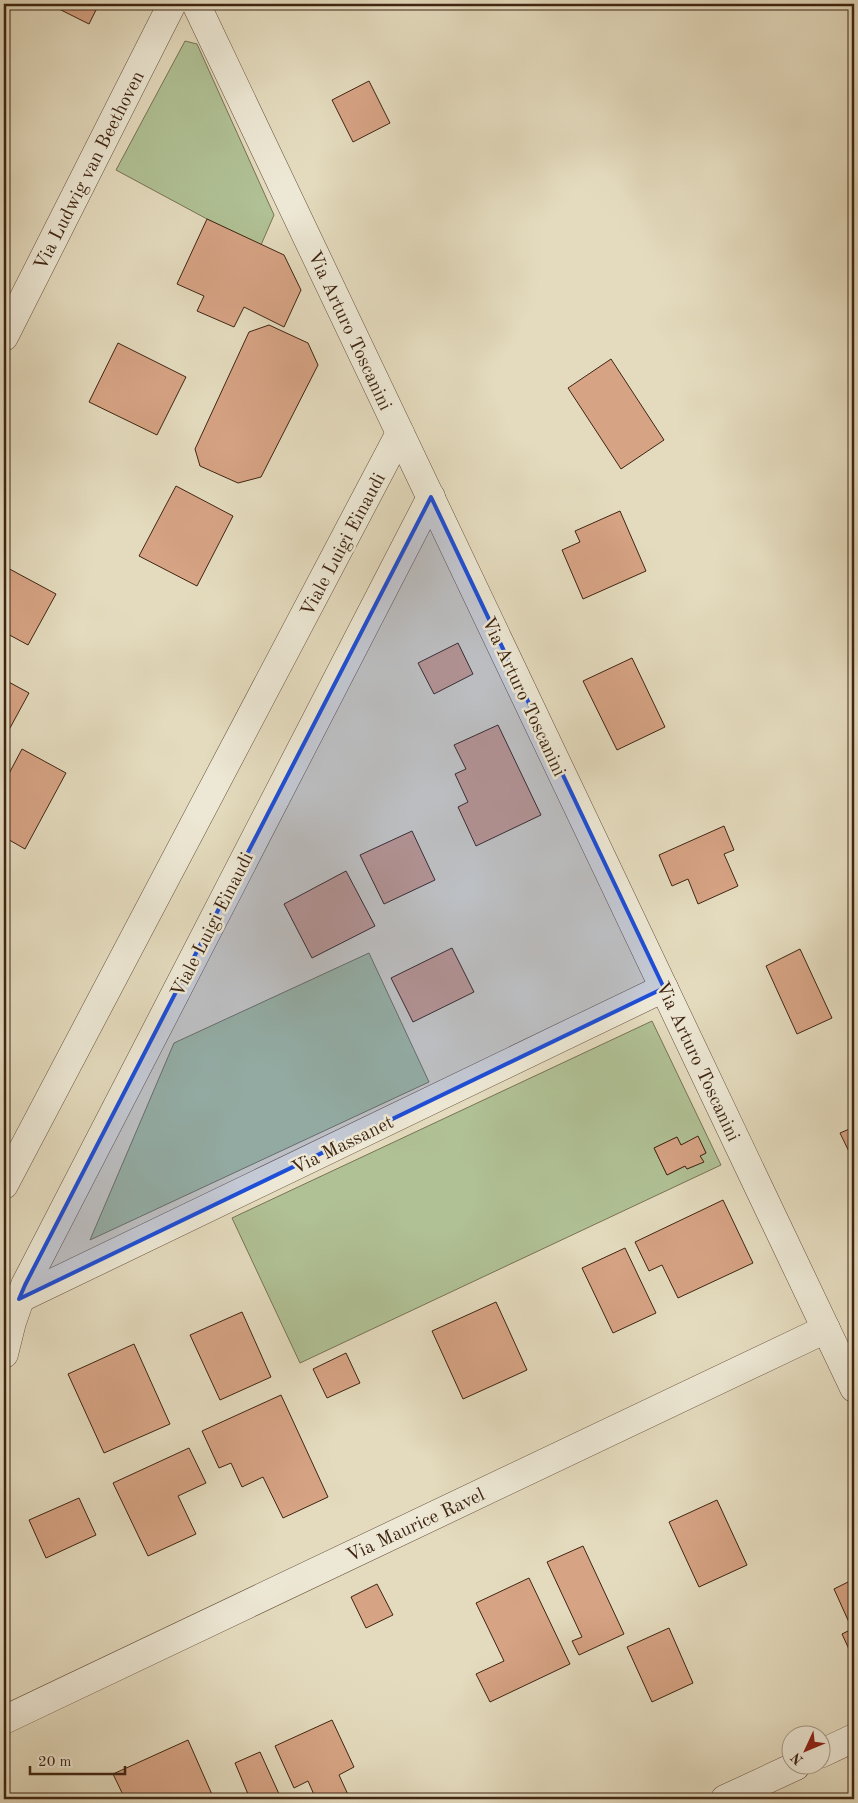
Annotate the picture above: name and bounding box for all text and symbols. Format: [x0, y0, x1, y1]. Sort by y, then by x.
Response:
street label: Via Ludwig van Beethoven [32, 68, 149, 274]
street label: Via Arturo Toscanini [303, 248, 394, 414]
street label: Viale Luigi Einaudi [298, 470, 390, 620]
street label: Via Arturo Toscanini [477, 614, 568, 780]
street label: Viale Luigi Einaudi [169, 850, 258, 1000]
street label: Via Arturo Toscanini [651, 979, 742, 1145]
street label: Via Massanet [289, 1113, 397, 1179]
street label: Via Maurice Ravel [344, 1486, 488, 1567]
north arrow [780, 1726, 830, 1776]
scale bar [30, 1743, 125, 1775]
text: N [788, 1749, 806, 1767]
text: 20 m [38, 1755, 72, 1770]

